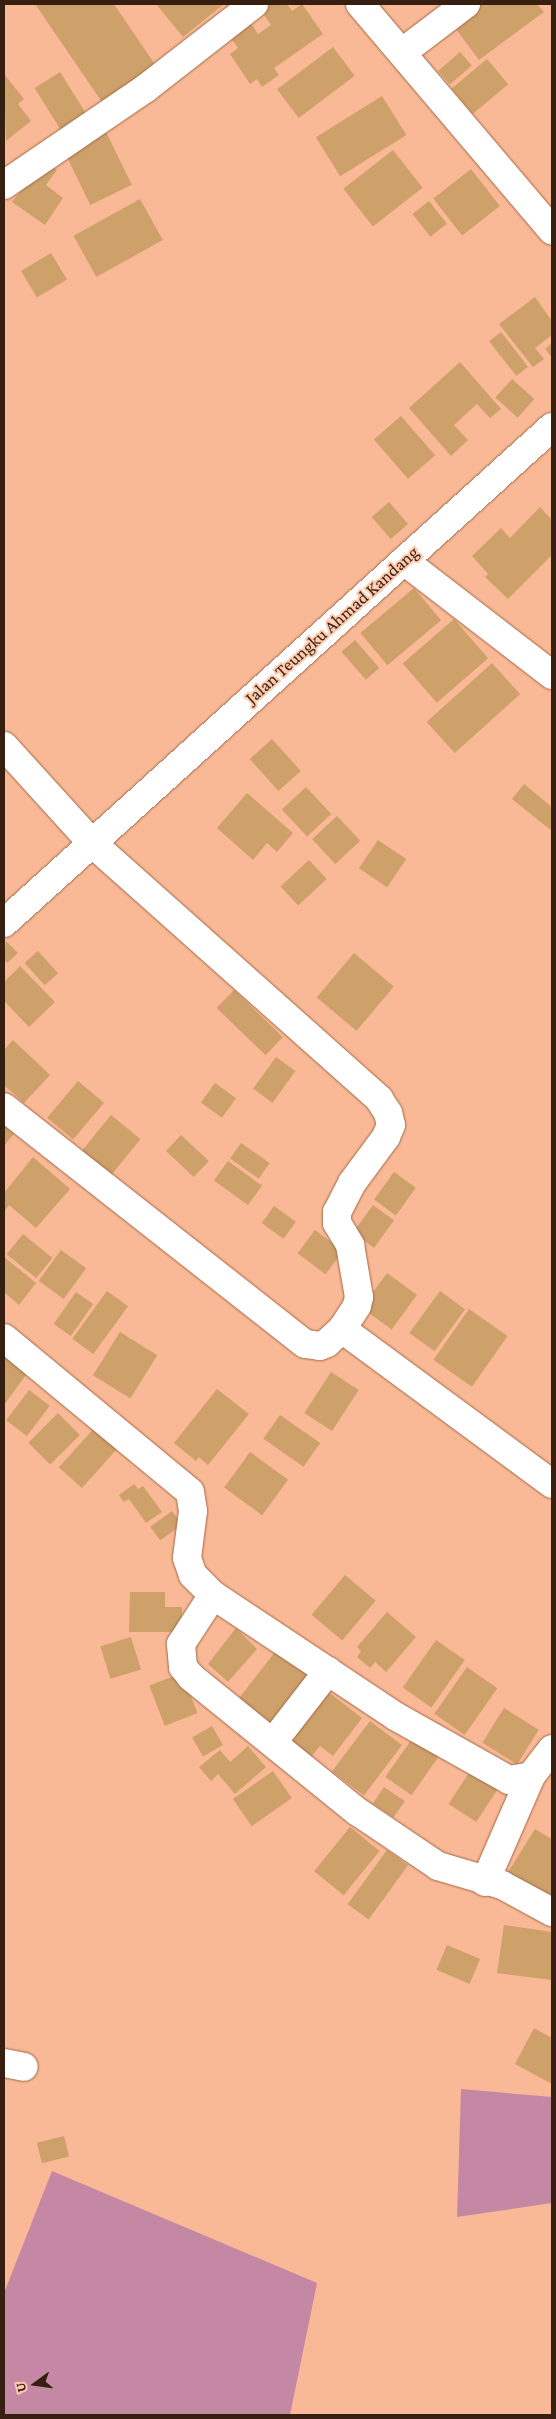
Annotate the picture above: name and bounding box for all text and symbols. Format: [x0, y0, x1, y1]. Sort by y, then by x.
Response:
street label: Jalan Teungku Ahmad Kandang [241, 541, 423, 709]
north arrow [10, 2359, 60, 2409]
text: U [12, 2381, 29, 2394]

